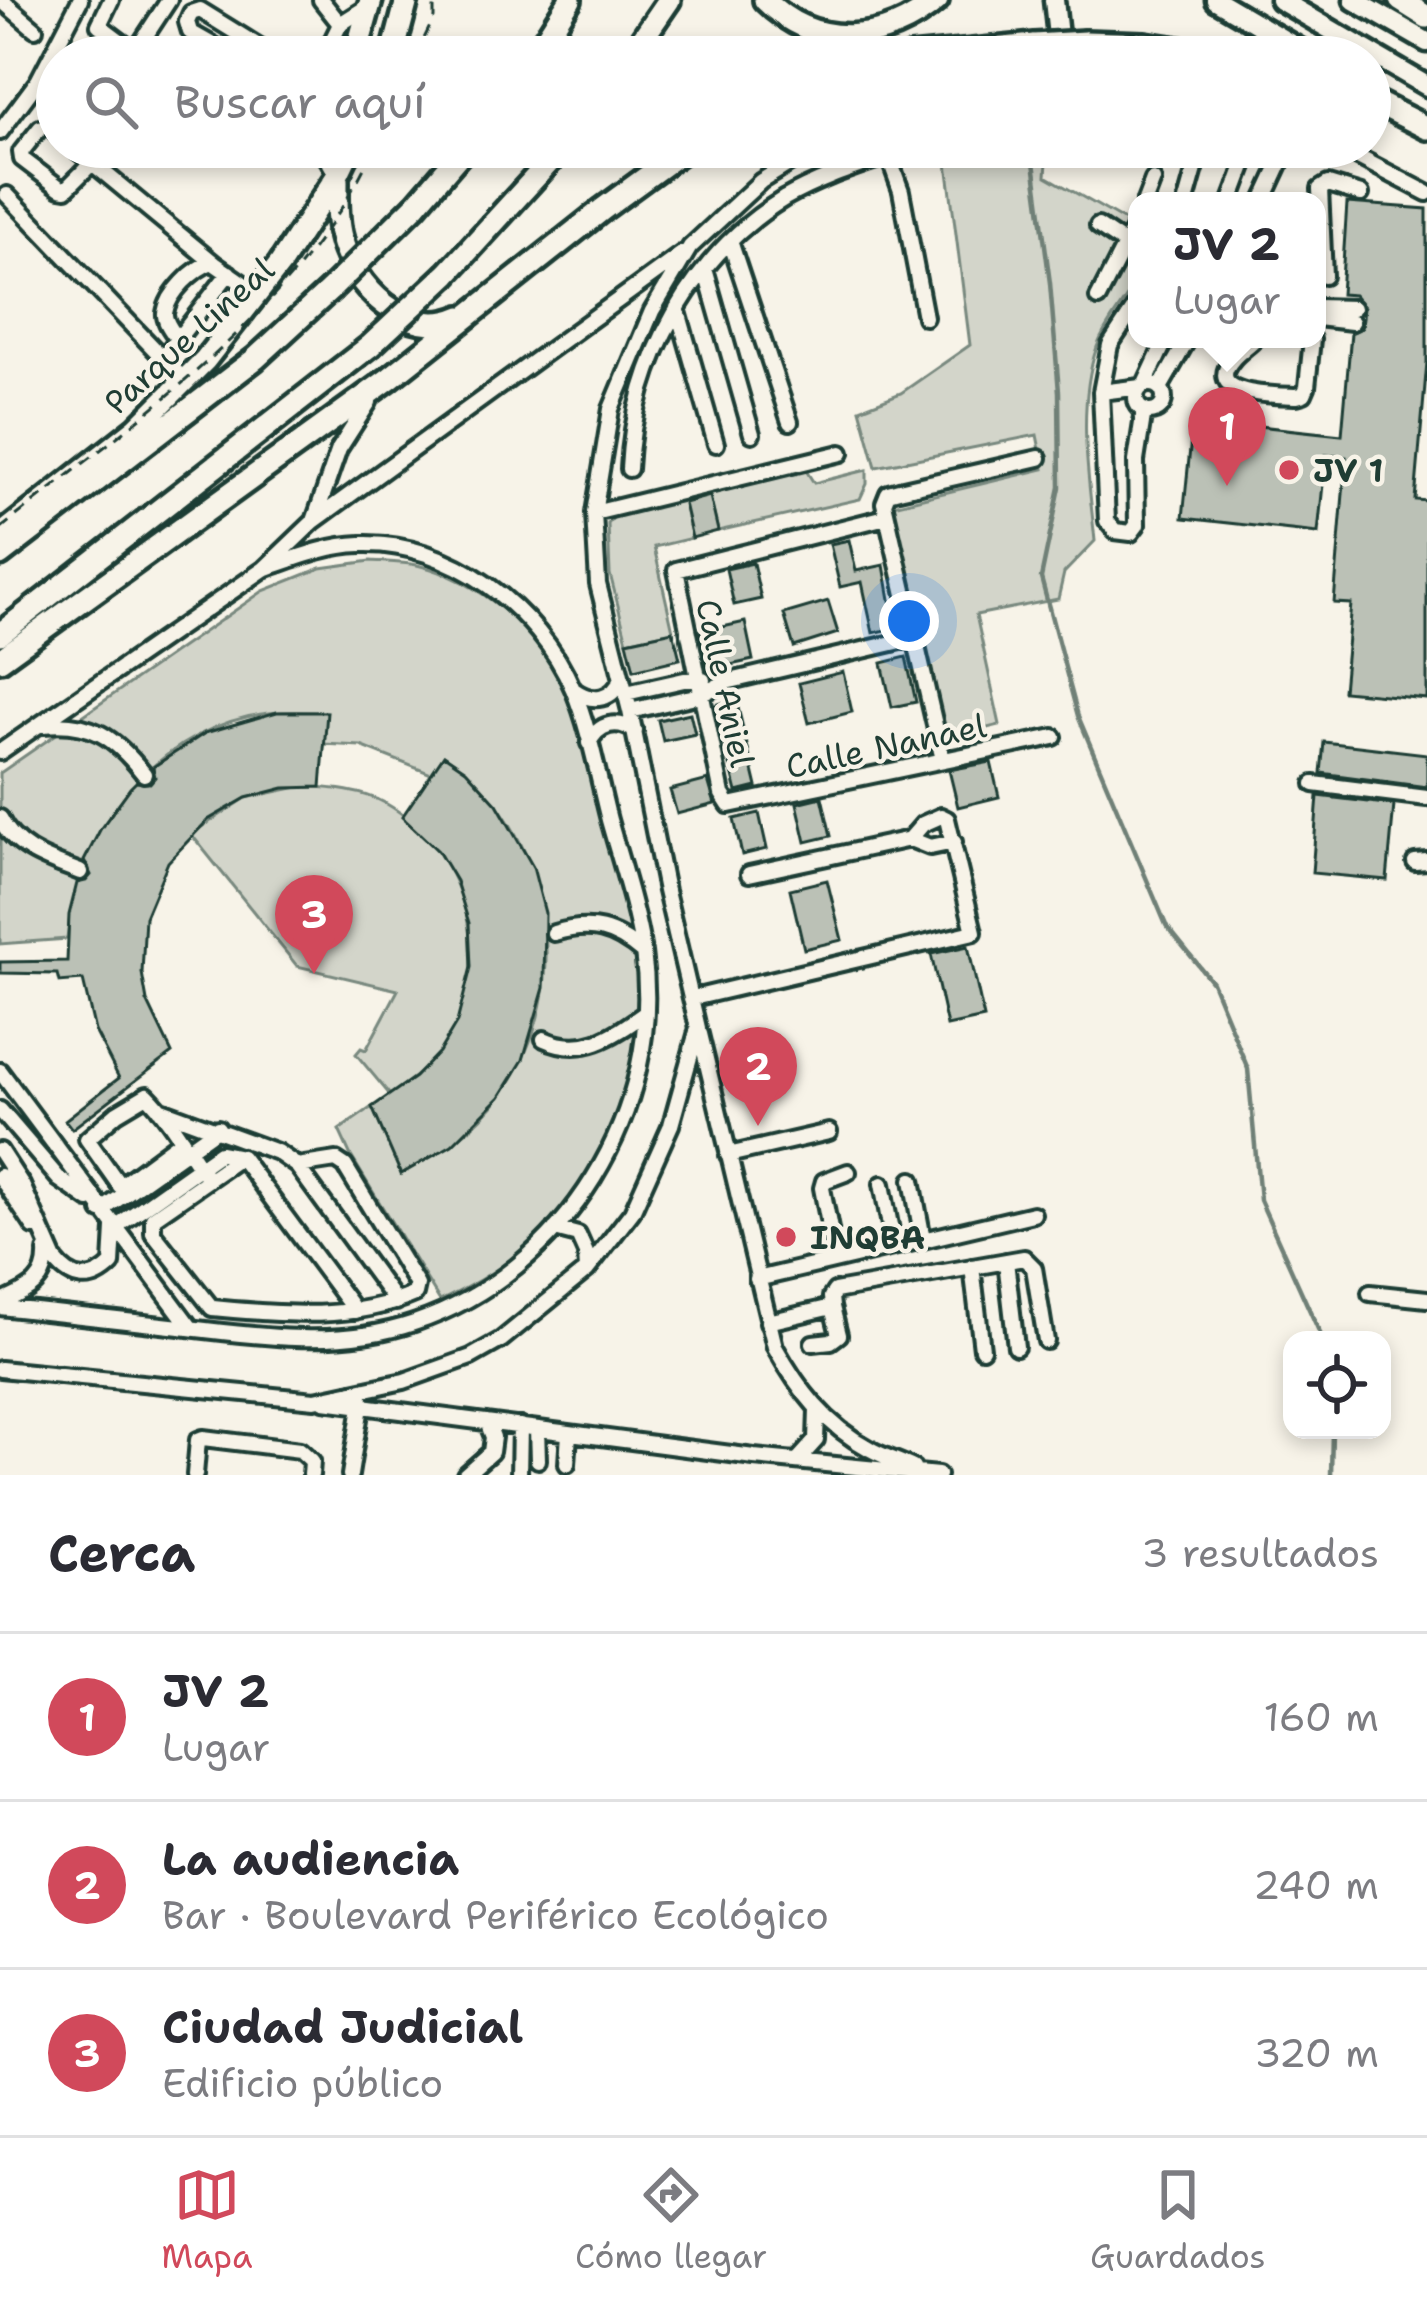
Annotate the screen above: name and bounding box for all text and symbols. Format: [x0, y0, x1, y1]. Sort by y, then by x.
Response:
search box [36, 36, 1391, 168]
icon: search [78, 69, 144, 135]
text: Buscar aquí [174, 72, 426, 132]
popup [1128, 192, 1326, 348]
text: JV 2 [1173, 214, 1280, 274]
street label: Parque Lineal [94, 248, 284, 424]
text: Lugar [1173, 274, 1281, 326]
pin: 1 [1188, 387, 1266, 486]
place label: JV 1 [1313, 448, 1384, 493]
marker: JV 1 [1276, 457, 1302, 483]
your location [879, 591, 939, 651]
street label: Calle Aniel [685, 595, 765, 771]
street label: Calle Nanael [782, 703, 990, 789]
pin: 3 [275, 875, 353, 974]
pin: 2 [719, 1027, 797, 1126]
place label: INQBA [810, 1215, 925, 1260]
marker: INQBA [773, 1224, 799, 1250]
map controls [1283, 1331, 1391, 1439]
button: locate [1283, 1331, 1391, 1439]
text: Cerca [48, 1519, 195, 1587]
text: 3 resultados [1141, 1527, 1379, 1579]
text: JV 2 [162, 1661, 269, 1721]
text: 1 [78, 1691, 96, 1743]
text: 160 m [1264, 1691, 1379, 1743]
text: Lugar [162, 1721, 270, 1773]
text: La audiencia [162, 1829, 459, 1889]
text: 2 [73, 1859, 101, 1911]
text: 240 m [1253, 1859, 1379, 1911]
text: Bar · Boulevard Periférico Ecológico [162, 1889, 829, 1941]
text: Ciudad Judicial [162, 1997, 523, 2057]
text: 3 [73, 2027, 101, 2079]
text: 320 m [1254, 2027, 1379, 2079]
text: Edificio público [162, 2057, 443, 2109]
tab: Mapa [161, 2162, 253, 2279]
tab: Cómo llegar [575, 2162, 767, 2279]
tab: Guardados [1090, 2162, 1266, 2279]

